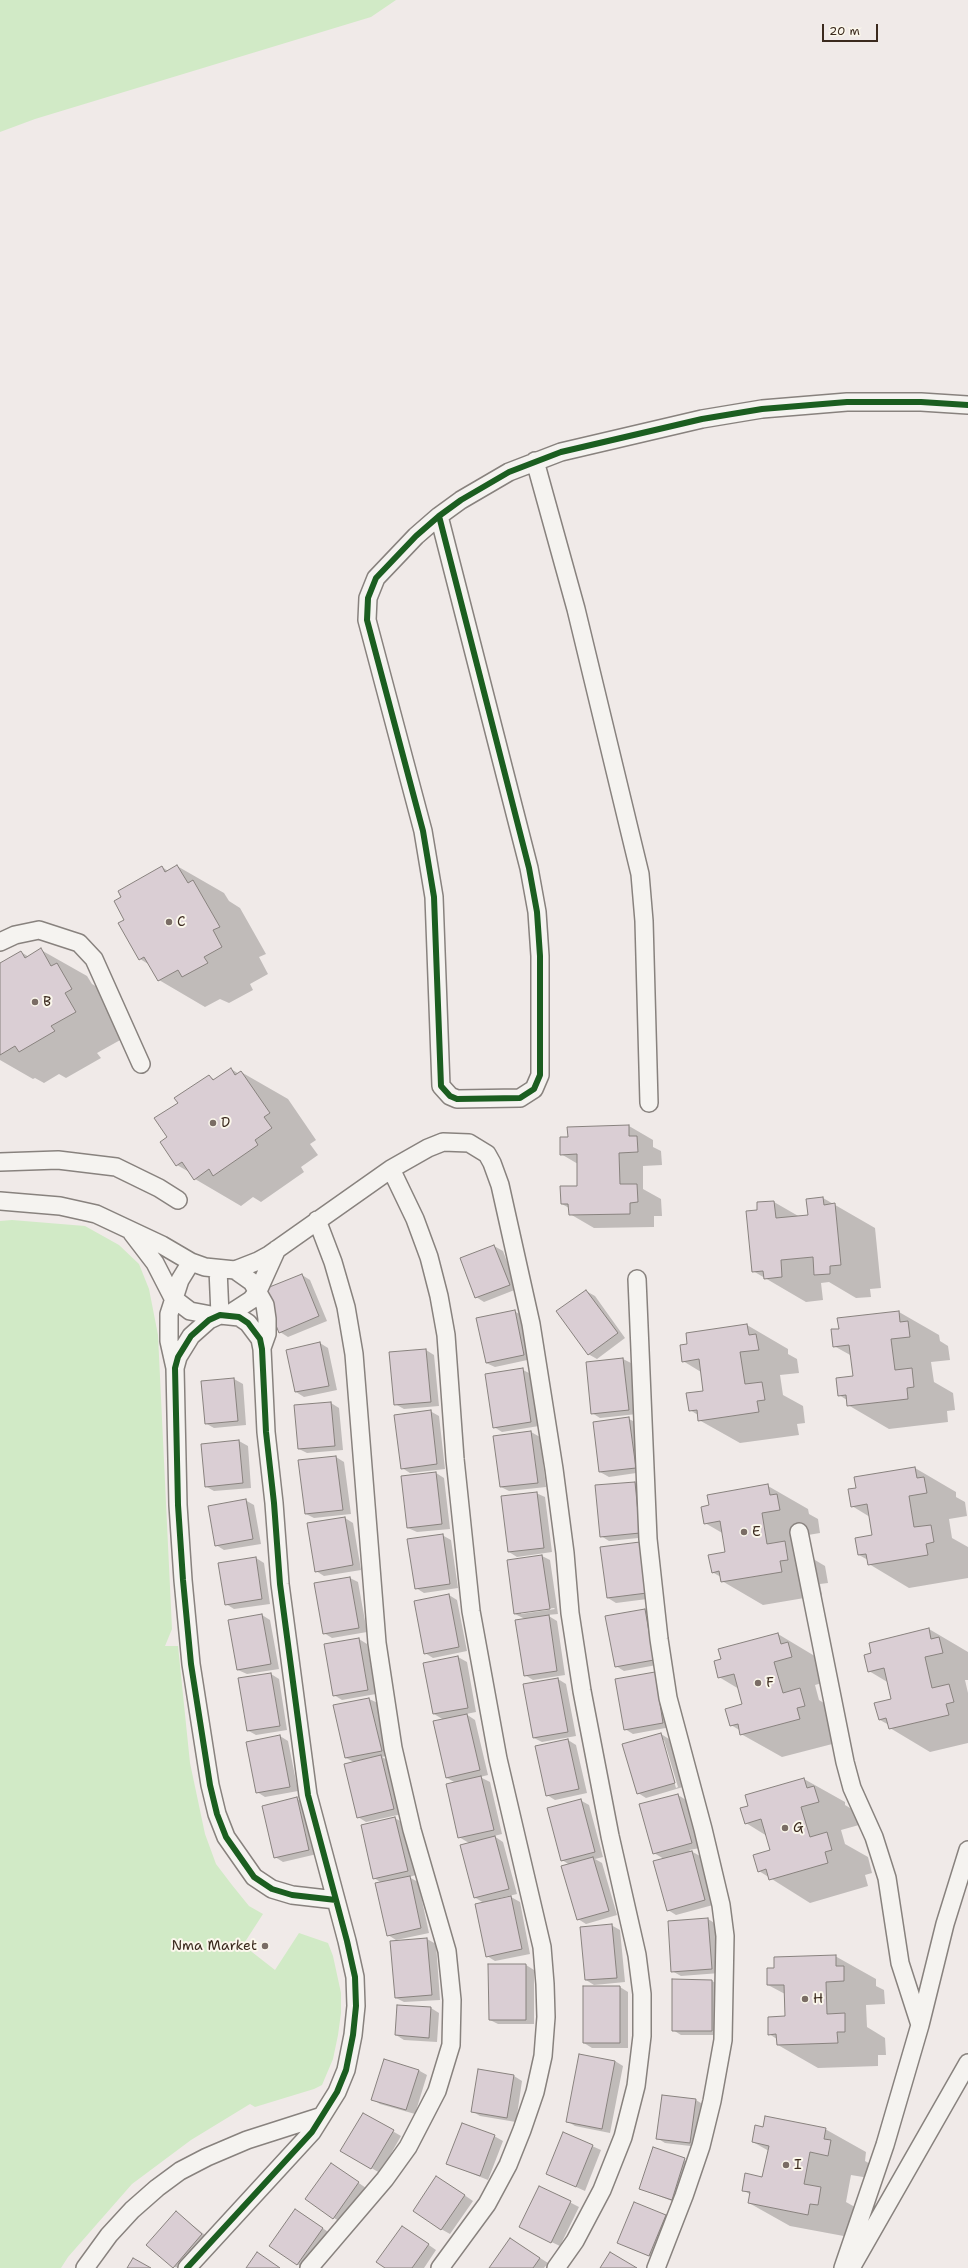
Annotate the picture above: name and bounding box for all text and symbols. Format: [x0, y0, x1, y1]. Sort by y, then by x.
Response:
scale bar [824, 16, 880, 42]
text: 20 m [829, 23, 860, 39]
place label: C [177, 914, 186, 930]
marker: C [164, 917, 174, 927]
place label: B [43, 994, 51, 1010]
marker: B [30, 997, 40, 1007]
place label: D [221, 1115, 230, 1131]
marker: D [208, 1118, 218, 1128]
place label: E [752, 1524, 761, 1540]
marker: E [739, 1527, 749, 1537]
place label: F [766, 1675, 774, 1691]
marker: F [753, 1678, 763, 1688]
place label: G [793, 1820, 804, 1836]
marker: G [780, 1823, 790, 1833]
place label: Nma Market [171, 1938, 257, 1954]
marker: Nma Market [260, 1941, 270, 1951]
place label: H [813, 1991, 823, 2007]
marker: H [800, 1994, 810, 2004]
place label: I [794, 2157, 802, 2173]
marker: I [781, 2160, 791, 2170]

